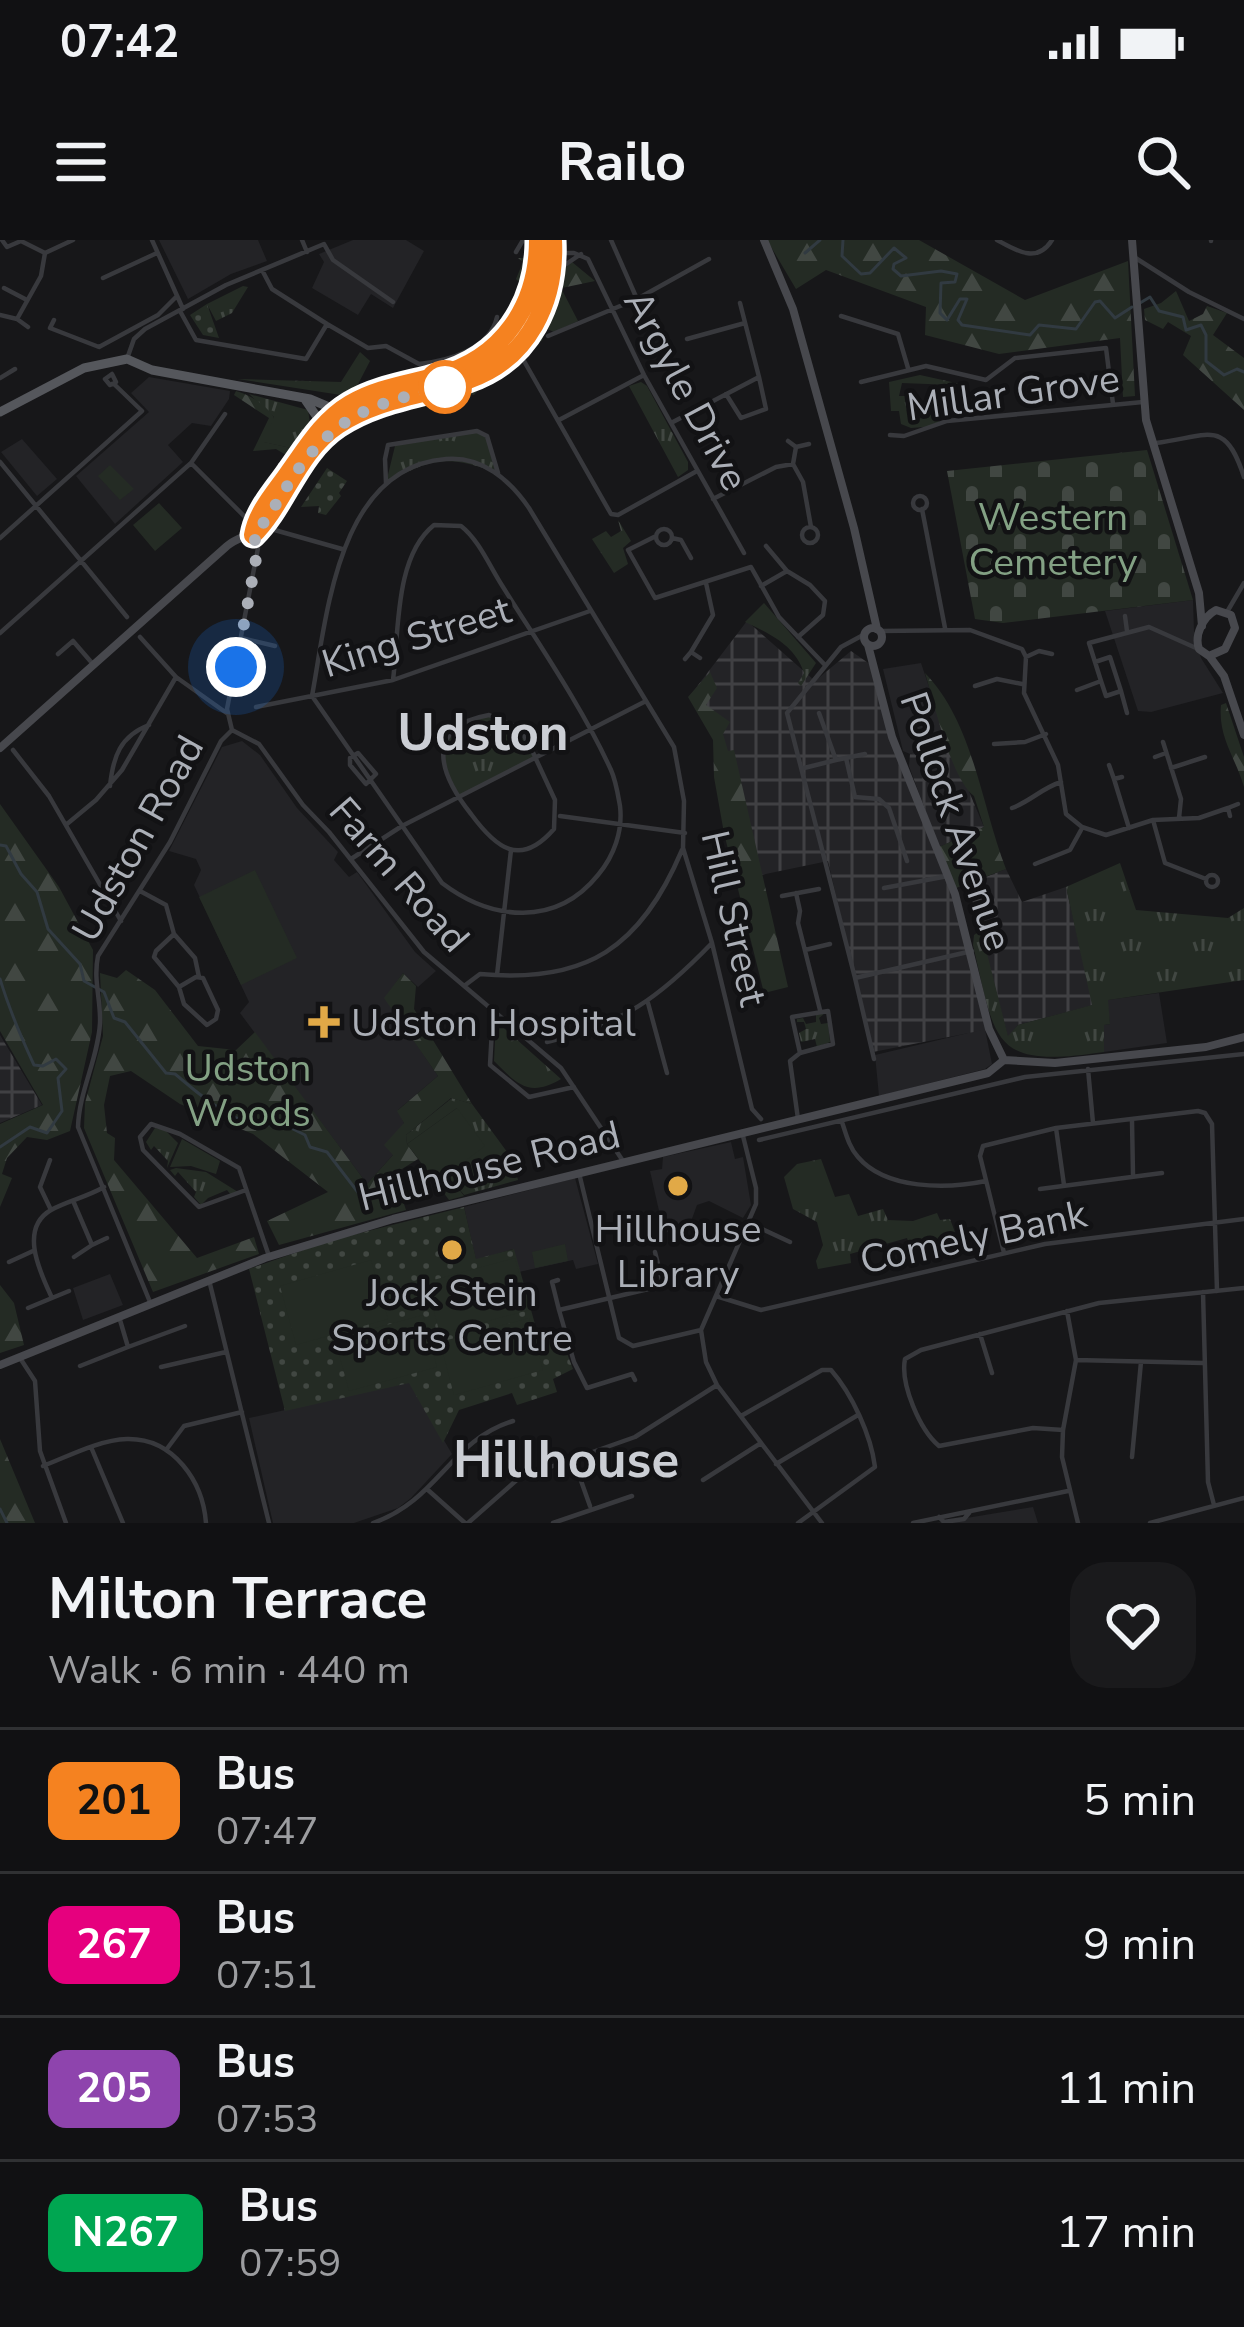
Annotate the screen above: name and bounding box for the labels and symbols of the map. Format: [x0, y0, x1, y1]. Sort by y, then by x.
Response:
street label: Argyle Drive [611, 281, 761, 500]
street label: Millar Grove [904, 352, 1123, 435]
unlabelled marker [420, 362, 470, 412]
park label: Western Cemetery [968, 491, 1138, 589]
street label: King Street [316, 584, 518, 691]
your location [206, 637, 266, 697]
street label: Pollock Avenue [887, 685, 1025, 958]
district label: Udston [397, 698, 569, 768]
street label: Udston Road [60, 726, 217, 951]
street label: Farm Road [317, 786, 481, 964]
street label: Hill Street [688, 826, 779, 1011]
place label: Udston Hospital [351, 997, 636, 1050]
marker: Udston Hospital [308, 1006, 340, 1038]
park label: Udston Woods [185, 1042, 311, 1140]
street label: Hillhouse Road [353, 1108, 626, 1225]
marker: Hillhouse Library [665, 1173, 691, 1199]
street label: Comely Bank [855, 1187, 1092, 1287]
place label: Hillhouse Library [594, 1203, 762, 1301]
marker: Jock Stein Sports Centre [439, 1237, 465, 1263]
place label: Jock Stein Sports Centre [331, 1267, 573, 1365]
district label: Hillhouse [453, 1425, 679, 1495]

